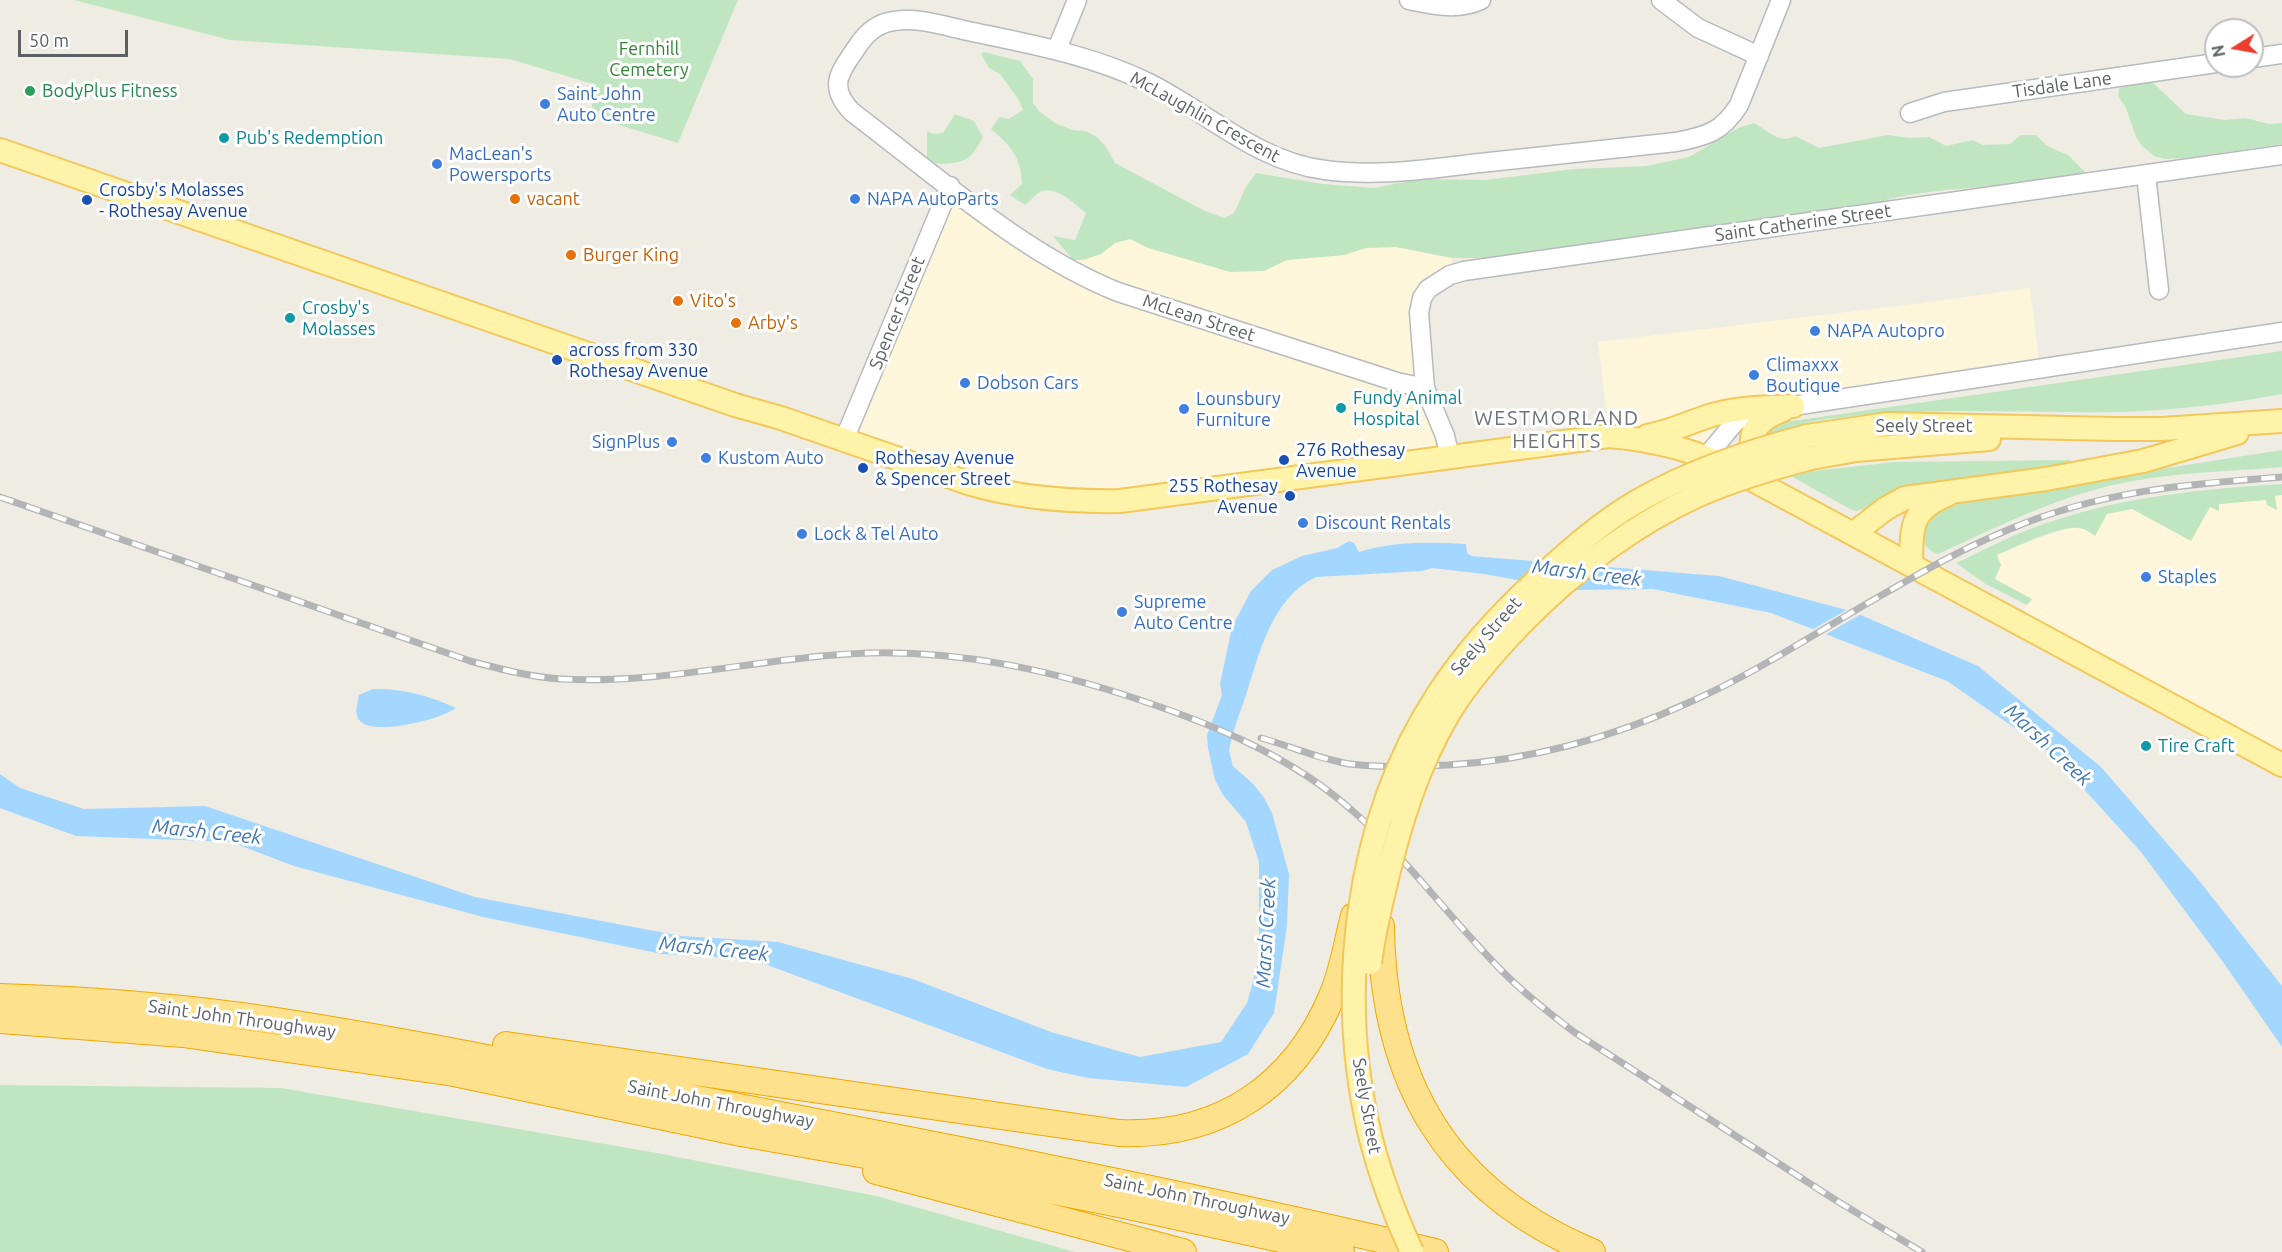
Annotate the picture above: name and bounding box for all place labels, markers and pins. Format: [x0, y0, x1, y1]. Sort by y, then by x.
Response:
place label: BodyPlus Fitness [42, 80, 178, 102]
place label: Saint John Auto Centre [557, 83, 656, 125]
marker: BodyPlus Fitness [23, 84, 37, 98]
marker: Saint John Auto Centre [538, 97, 552, 111]
place label: Pub's Redemption [236, 127, 383, 149]
marker: Pub's Redemption [217, 131, 231, 145]
place label: MacLean's Powersports [449, 143, 551, 186]
marker: MacLean's Powersports [430, 157, 444, 171]
place label: Crosby's Molasses - Rothesay Avenue [99, 179, 248, 222]
place label: vacant [527, 188, 580, 210]
place label: NAPA AutoParts [867, 188, 998, 210]
marker: vacant [508, 192, 522, 206]
marker: NAPA AutoParts [848, 192, 862, 206]
marker: Crosby's Molasses - Rothesay Avenue [80, 193, 94, 207]
place label: Burger King [583, 244, 679, 266]
marker: Burger King [564, 248, 578, 262]
place label: Vito's [690, 290, 736, 312]
marker: Vito's [671, 294, 685, 308]
place label: Crosby's Molasses [302, 297, 376, 340]
marker: Crosby's Molasses [283, 311, 297, 325]
place label: Arby's [748, 312, 798, 334]
marker: Arby's [729, 316, 743, 330]
place label: NAPA Autopro [1827, 320, 1945, 342]
marker: NAPA Autopro [1808, 324, 1822, 338]
place label: across from 330 Rothesay Avenue [569, 339, 708, 382]
marker: across from 330 Rothesay Avenue [550, 353, 564, 367]
place label: Climaxxx Boutique [1766, 354, 1840, 397]
marker: Climaxxx Boutique [1747, 368, 1761, 382]
place label: Dobson Cars [977, 372, 1078, 394]
marker: Dobson Cars [958, 376, 972, 390]
place label: Fundy Animal Hospital [1353, 387, 1462, 430]
place label: Lounsbury Furniture [1196, 388, 1281, 430]
marker: Fundy Animal Hospital [1334, 401, 1348, 415]
marker: Lounsbury Furniture [1177, 402, 1191, 416]
place label: SignPlus [592, 431, 660, 453]
marker: SignPlus [665, 435, 679, 449]
place label: 276 Rothesay Avenue [1296, 439, 1405, 482]
place label: Kustom Auto [718, 447, 824, 469]
place label: Rothesay Avenue & Spencer Street [875, 447, 1014, 490]
marker: Kustom Auto [699, 451, 713, 465]
marker: 276 Rothesay Avenue [1277, 453, 1291, 467]
marker: Rothesay Avenue & Spencer Street [856, 461, 870, 475]
place label: 255 Rothesay Avenue [1169, 475, 1278, 518]
marker: 255 Rothesay Avenue [1283, 489, 1297, 503]
place label: Discount Rentals [1315, 512, 1451, 534]
marker: Discount Rentals [1296, 516, 1310, 530]
place label: Lock & Tel Auto [814, 523, 939, 545]
marker: Lock & Tel Auto [795, 527, 809, 541]
place label: Staples [2158, 566, 2217, 588]
marker: Staples [2139, 570, 2153, 584]
place label: Supreme Auto Centre [1134, 591, 1233, 634]
marker: Supreme Auto Centre [1115, 605, 1129, 619]
place label: Tire Craft [2158, 735, 2235, 757]
marker: Tire Craft [2139, 739, 2153, 753]

